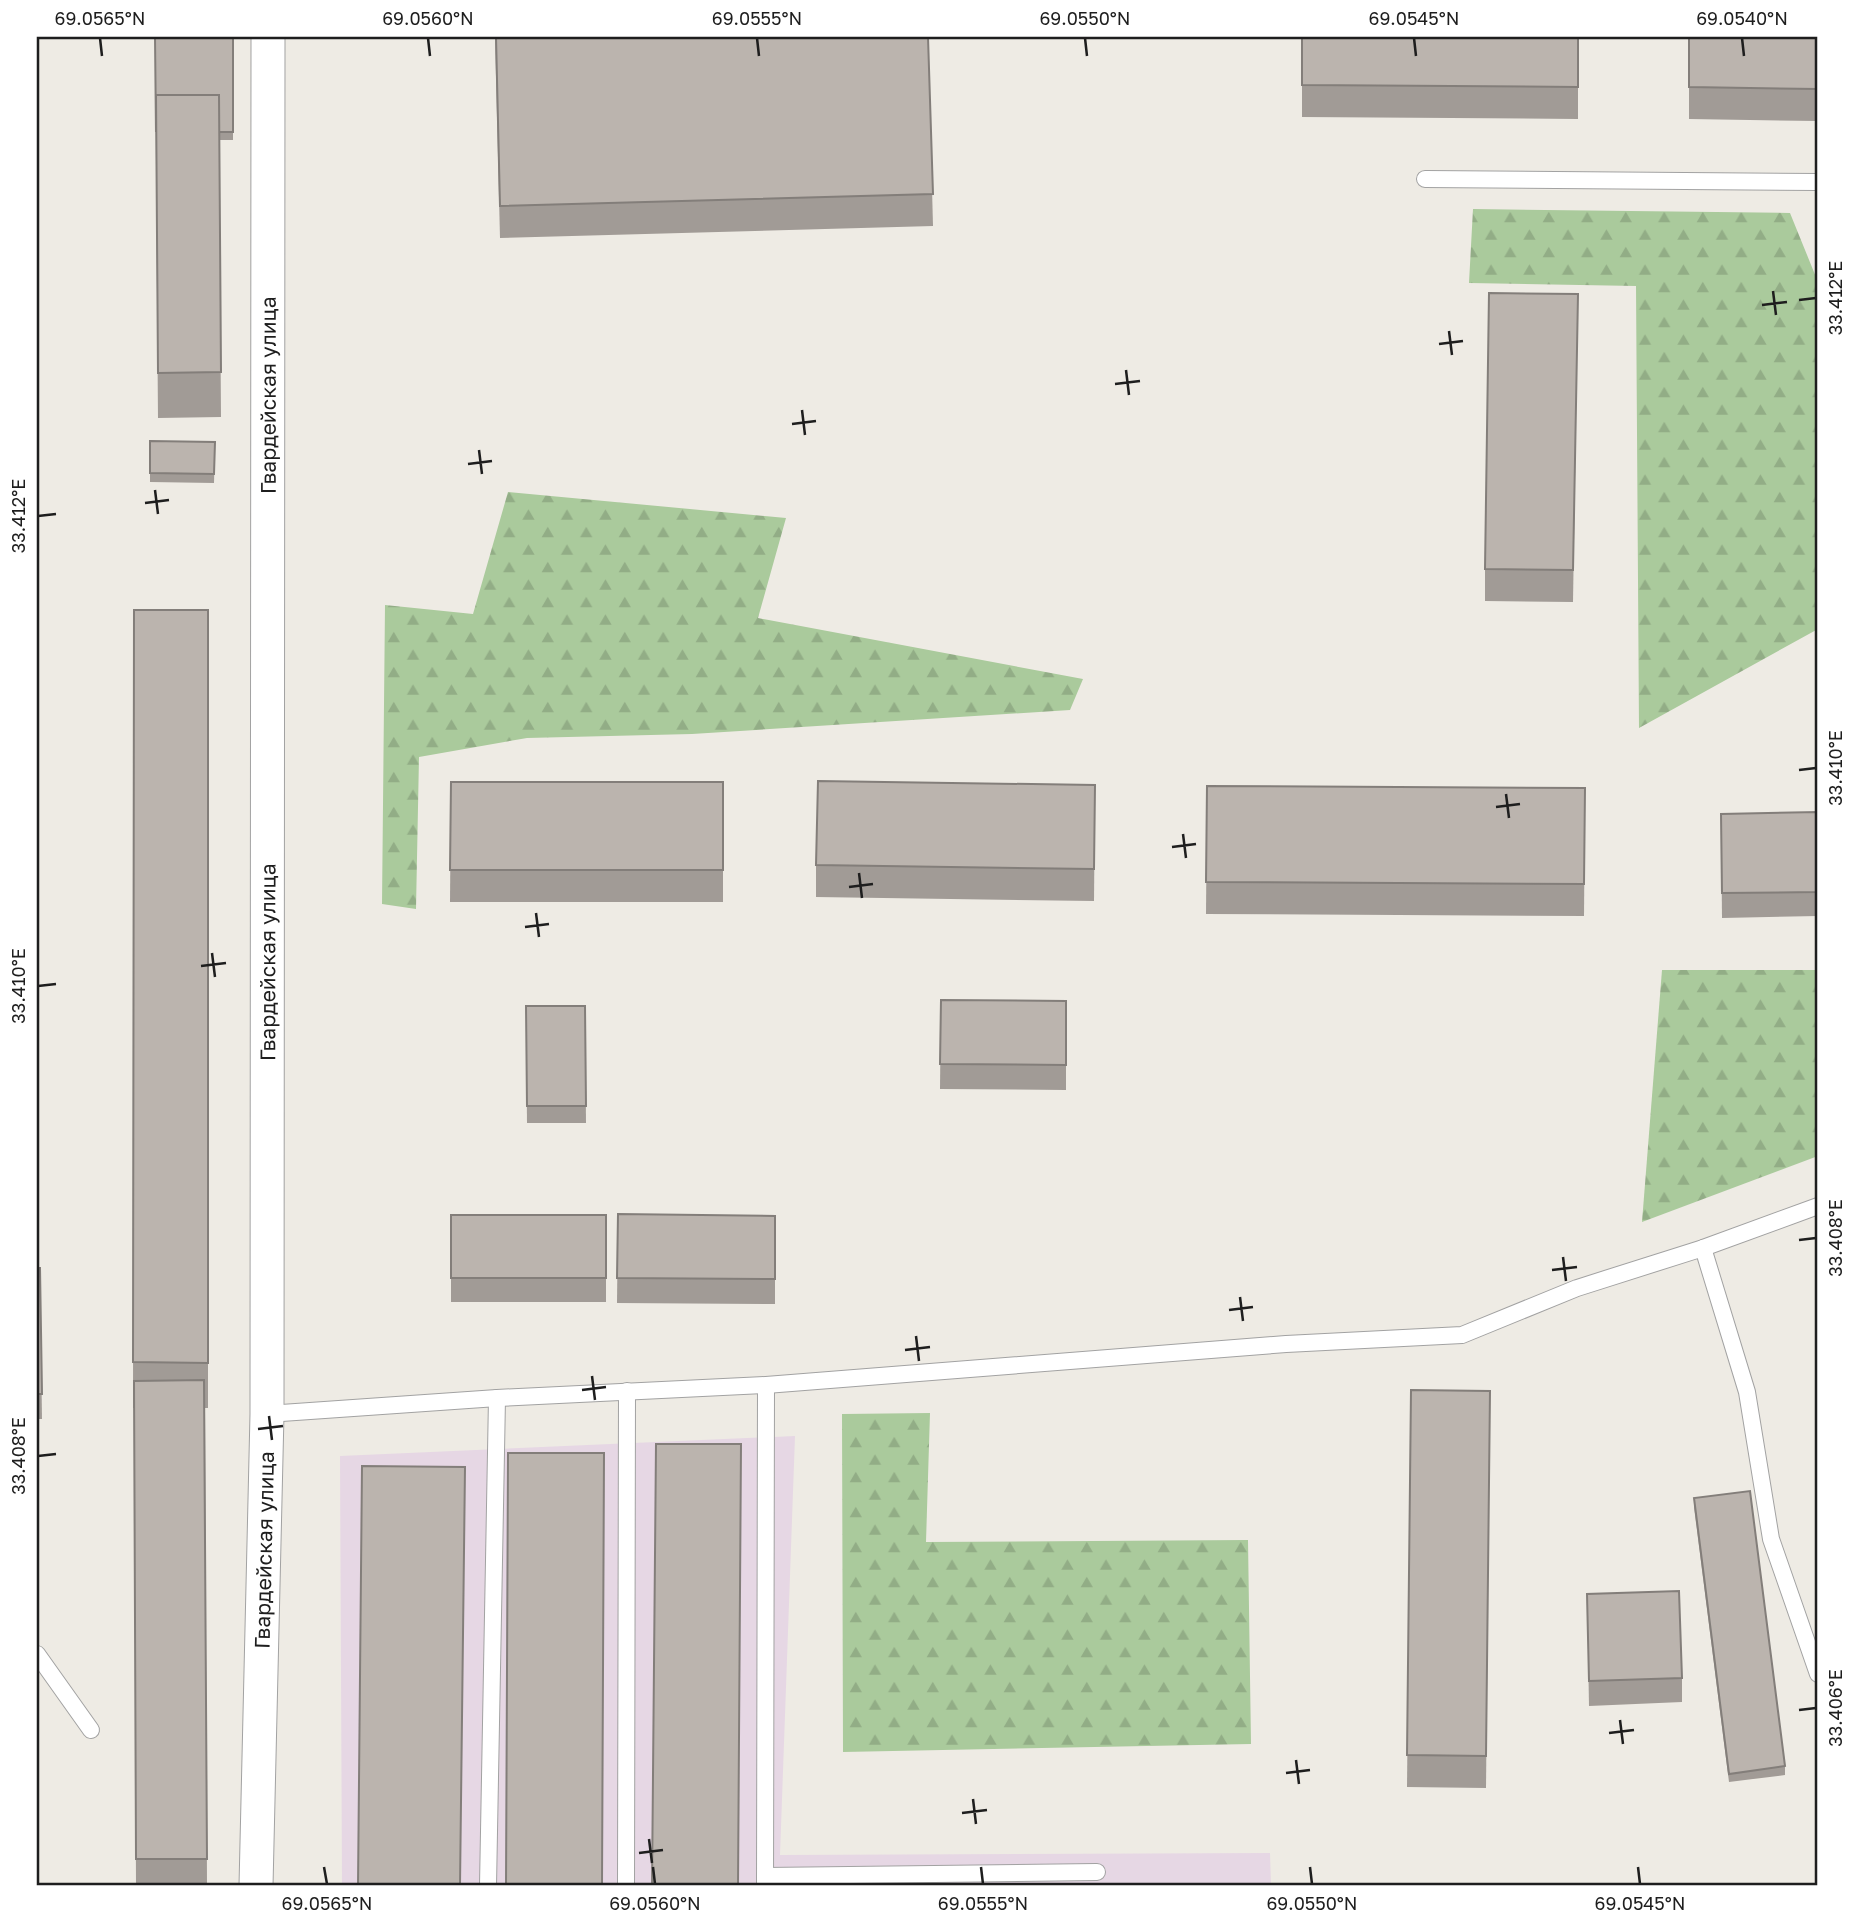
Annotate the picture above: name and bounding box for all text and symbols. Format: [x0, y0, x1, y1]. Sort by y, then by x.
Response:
text: 69.0565°N [55, 7, 145, 29]
text: 69.0560°N [382, 7, 474, 29]
text: 69.0555°N [712, 7, 802, 29]
text: 69.0550°N [1039, 7, 1131, 29]
text: 69.0545°N [1369, 7, 1459, 29]
text: 69.0540°N [1696, 7, 1788, 29]
text: 33.412°E [1824, 261, 1846, 335]
street label: Гвардейская улица [255, 296, 281, 494]
text: 33.412°E [7, 479, 29, 553]
text: 33.410°E [1824, 730, 1846, 806]
street label: Гвардейская улица [254, 863, 280, 1061]
text: 33.410°E [7, 948, 29, 1024]
text: 33.408°E [1824, 1199, 1846, 1277]
text: 33.408°E [7, 1417, 29, 1495]
street label: Гвардейская улица [249, 1451, 279, 1649]
text: 33.406°E [1824, 1669, 1846, 1747]
text: 69.0565°N [282, 1892, 372, 1914]
text: 69.0560°N [609, 1892, 701, 1914]
text: 69.0555°N [938, 1892, 1028, 1914]
text: 69.0550°N [1266, 1892, 1358, 1914]
text: 69.0545°N [1595, 1892, 1685, 1914]

